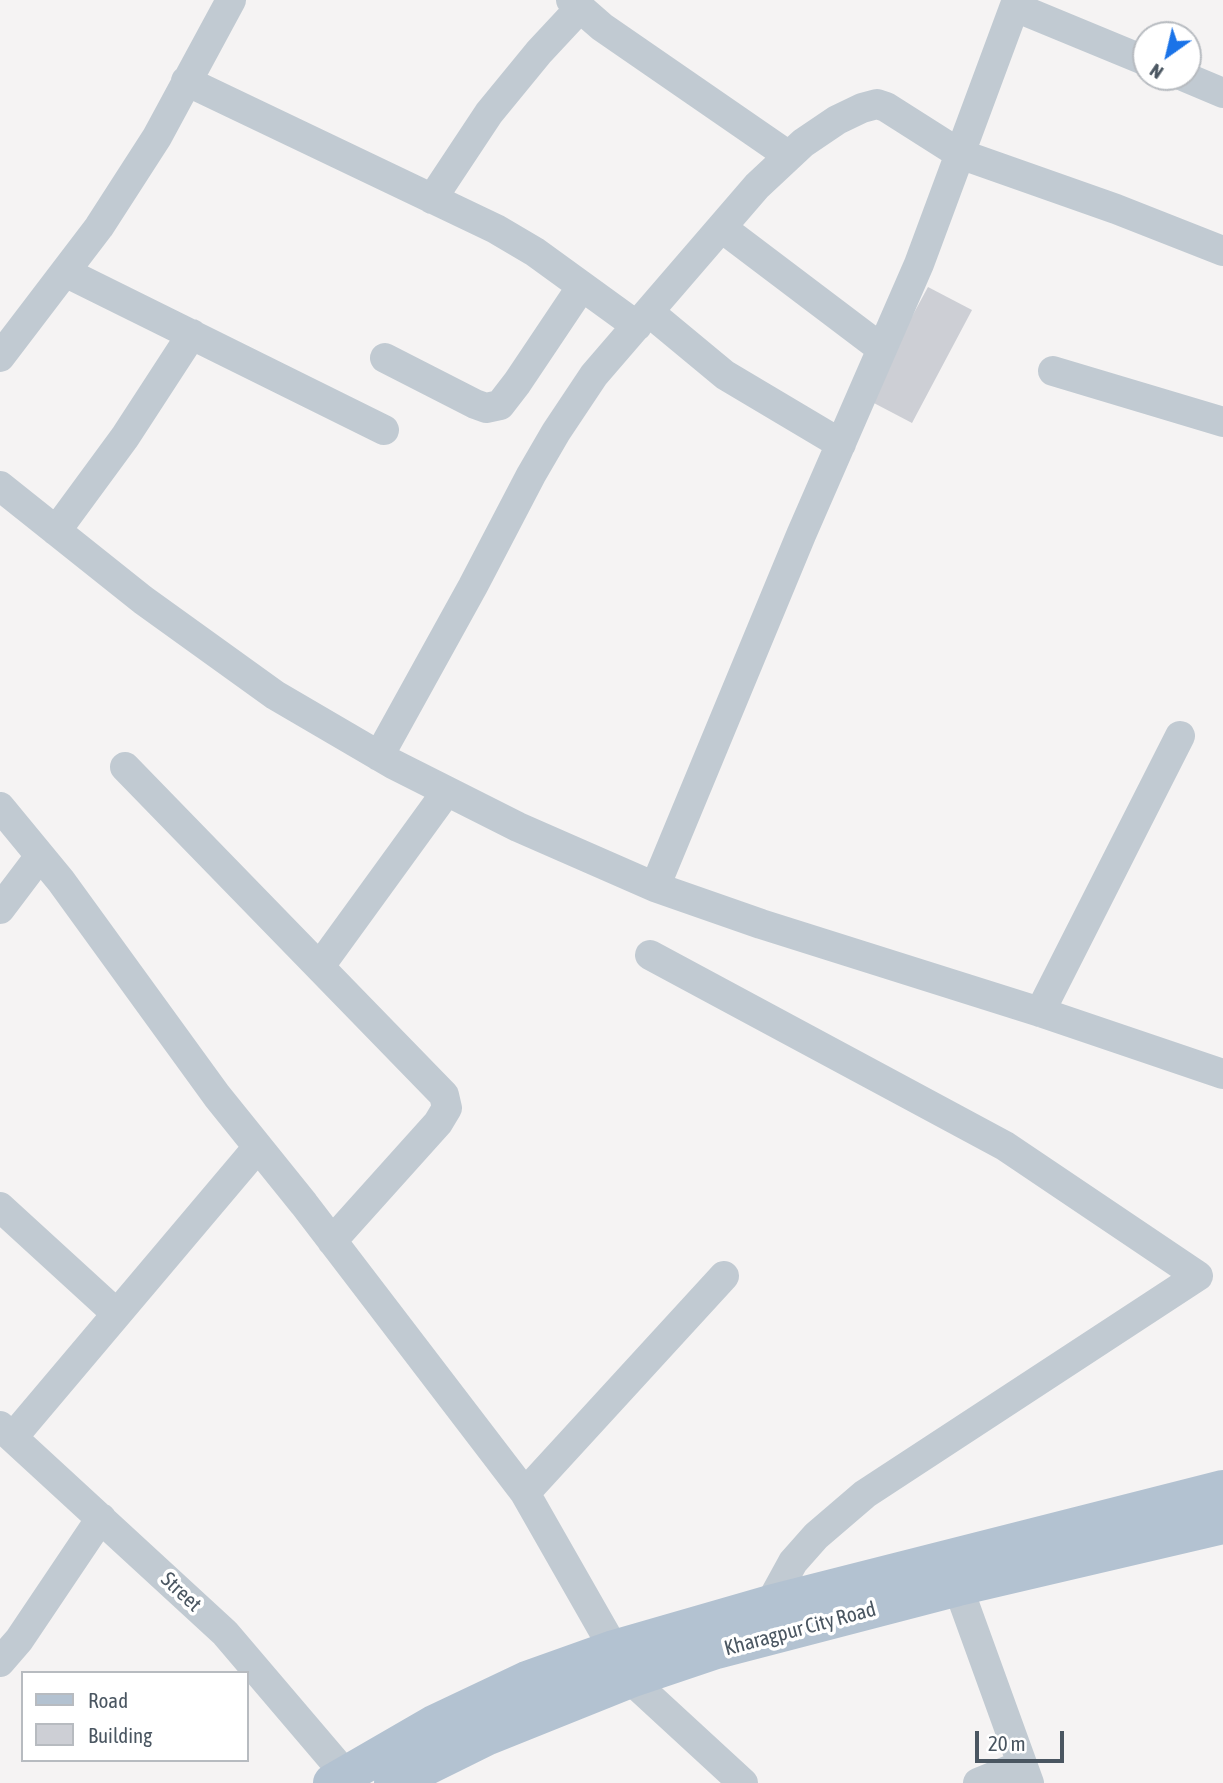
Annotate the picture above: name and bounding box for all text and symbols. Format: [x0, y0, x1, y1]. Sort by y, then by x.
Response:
north arrow [1132, 21, 1202, 91]
text: N [1146, 59, 1167, 84]
street label: Street [156, 1567, 206, 1617]
street label: Kharagpur City Road [721, 1597, 879, 1661]
legend [21, 1671, 248, 1762]
text: Road [88, 1688, 128, 1712]
scale bar [978, 1716, 1067, 1760]
text: Building [88, 1723, 152, 1747]
text: 20 m [988, 1731, 1026, 1755]

